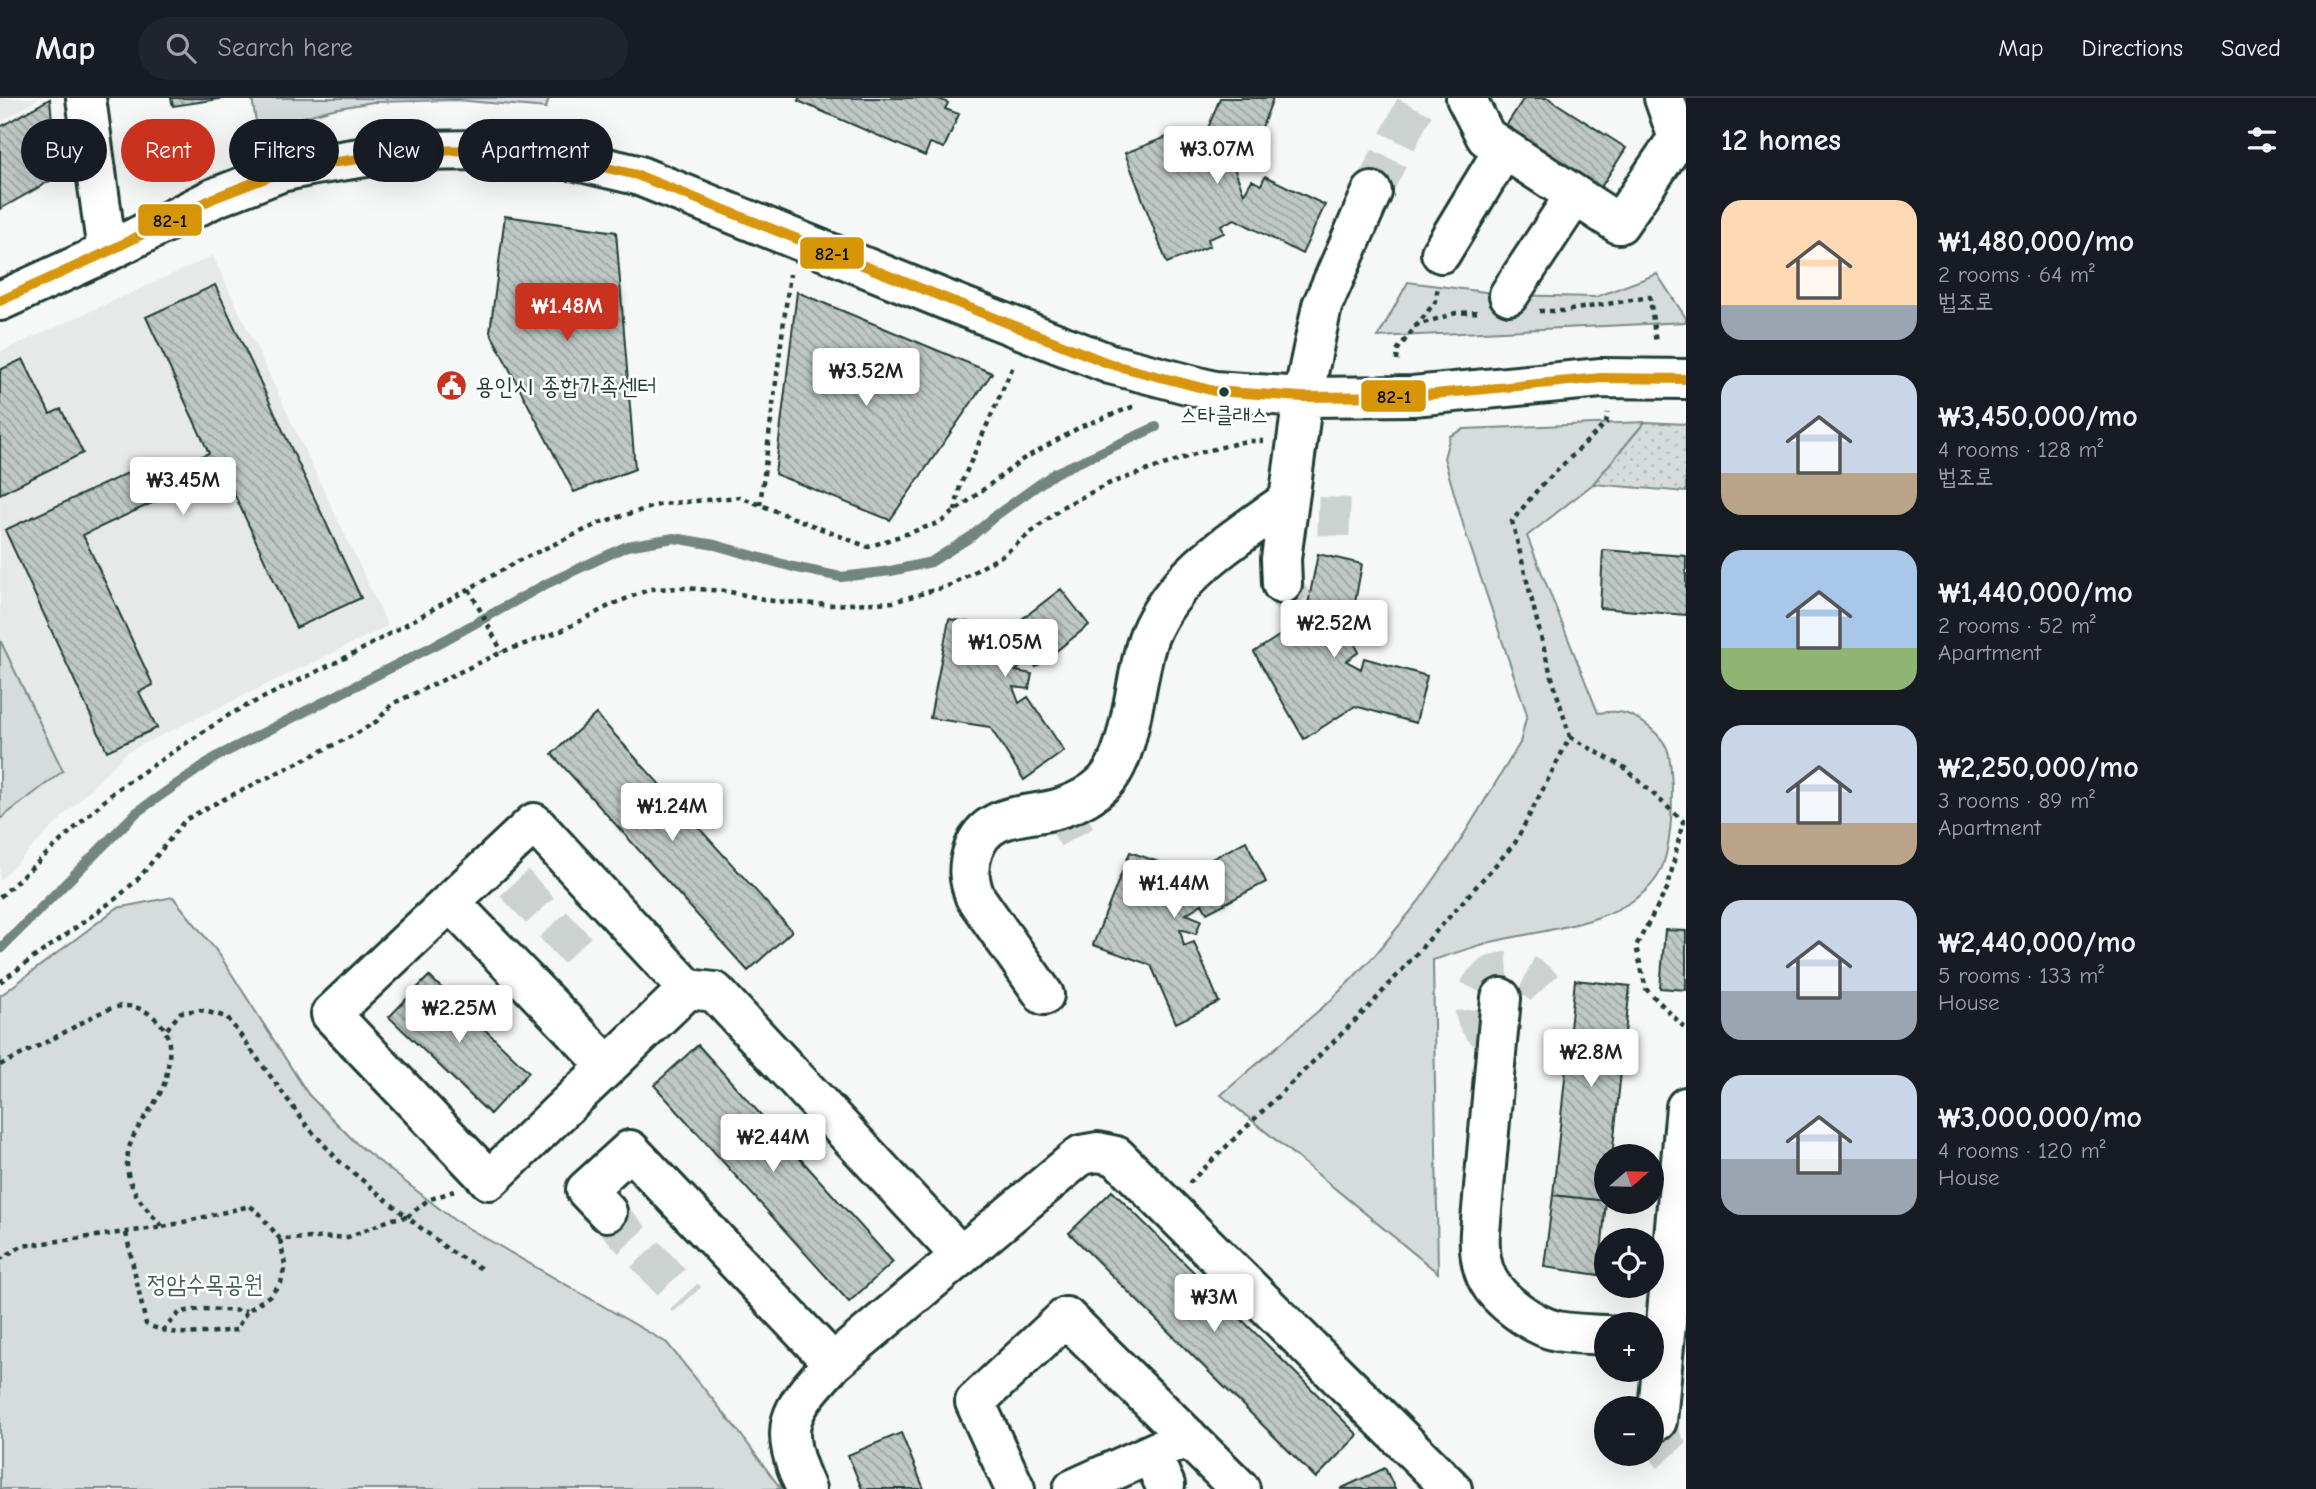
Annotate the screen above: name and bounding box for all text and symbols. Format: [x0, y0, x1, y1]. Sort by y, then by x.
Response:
search box [138, 17, 628, 80]
text: Map [35, 29, 96, 67]
icon: search [162, 29, 200, 67]
text: Search here [218, 33, 353, 63]
text: Map [1998, 34, 2044, 62]
text: Directions [2082, 34, 2183, 62]
text: Saved [2221, 34, 2281, 62]
chip: Buy [21, 119, 107, 182]
chip: Rent [121, 119, 215, 182]
chip: Filters [229, 119, 339, 182]
chip: New [353, 119, 444, 182]
chip: Apartment [458, 119, 613, 182]
icon: filters [2243, 121, 2281, 159]
text: 12 homes [1721, 123, 1841, 158]
pin: ₩3.07M [1160, 126, 1274, 186]
text: ₩3.07M [1180, 135, 1254, 162]
line badge: 82-1 [137, 203, 203, 237]
text: 82-1 [153, 210, 187, 232]
text: ₩1,480,000/mo [1938, 224, 2134, 259]
icon: home [1777, 228, 1861, 312]
line badge: 82-1 [799, 236, 865, 270]
text: 82-1 [815, 243, 849, 265]
text: 2 rooms · 64 m² [1938, 261, 2095, 288]
pin: ₩1.48M [510, 284, 624, 343]
text: 법조로 [1938, 288, 1994, 315]
text: ₩1.48M [531, 292, 603, 319]
pin: ₩3.52M [809, 348, 923, 408]
text: ₩3.52M [829, 357, 903, 384]
public building icon: 용인시 종합가족센터 [435, 369, 469, 403]
place label: 용인시 종합가족센터 [475, 372, 657, 400]
line badge: 82-1 [1360, 379, 1427, 413]
marker: 스타클래스 [1217, 385, 1231, 399]
text: 82-1 [1377, 386, 1411, 408]
text: ₩3,450,000/mo [1938, 399, 2138, 434]
place label: 스타클래스 [1180, 402, 1268, 428]
icon: home [1777, 403, 1861, 487]
text: 4 rooms · 128 m² [1938, 436, 2103, 463]
pin: ₩3.45M [126, 458, 240, 517]
text: 법조로 [1938, 463, 1994, 490]
text: ₩3.45M [146, 466, 220, 493]
text: ₩1,440,000/mo [1938, 575, 2133, 610]
icon: home [1777, 578, 1861, 662]
pin: ₩2.52M [1277, 601, 1391, 660]
text: ₩2.52M [1297, 609, 1371, 636]
text: 2 rooms · 52 m² [1938, 612, 2096, 639]
pin: ₩1.05M [948, 620, 1062, 679]
text: ₩1.05M [968, 628, 1042, 655]
text: Apartment [1938, 639, 2041, 666]
text: ₩2,250,000/mo [1938, 750, 2139, 785]
icon: home [1777, 753, 1861, 837]
pin: ₩1.24M [615, 784, 729, 843]
text: 3 rooms · 89 m² [1938, 787, 2095, 814]
text: ₩1.24M [637, 792, 707, 819]
text: Apartment [1938, 814, 2041, 841]
pin: ₩1.44M [1117, 860, 1231, 920]
text: ₩1.44M [1139, 869, 1209, 896]
text: ₩2,440,000/mo [1938, 925, 2136, 960]
icon: home [1777, 928, 1861, 1012]
text: 5 rooms · 133 m² [1938, 962, 2104, 989]
pin: ₩2.25M [402, 986, 516, 1045]
text: House [1938, 989, 2000, 1016]
text: ₩2.25M [422, 994, 496, 1021]
pin: ₩2.8M [1542, 1030, 1640, 1089]
text: ₩2.8M [1559, 1038, 1623, 1065]
text: ₩3,000,000/mo [1938, 1100, 2142, 1135]
icon: home [1777, 1103, 1861, 1187]
pin: ₩2.44M [716, 1114, 830, 1174]
text: ₩2.44M [737, 1123, 809, 1150]
text: 4 rooms · 120 m² [1938, 1137, 2105, 1164]
north arrow [1594, 1144, 1664, 1214]
map controls [1594, 1144, 1664, 1466]
text: House [1938, 1164, 2000, 1191]
button: locate [1594, 1228, 1664, 1298]
park label: 정암수목공원 [147, 1270, 263, 1298]
pin: ₩3M [1180, 1274, 1248, 1334]
text: ₩3M [1191, 1283, 1238, 1310]
button: + [1594, 1312, 1664, 1382]
button: − [1594, 1396, 1664, 1466]

